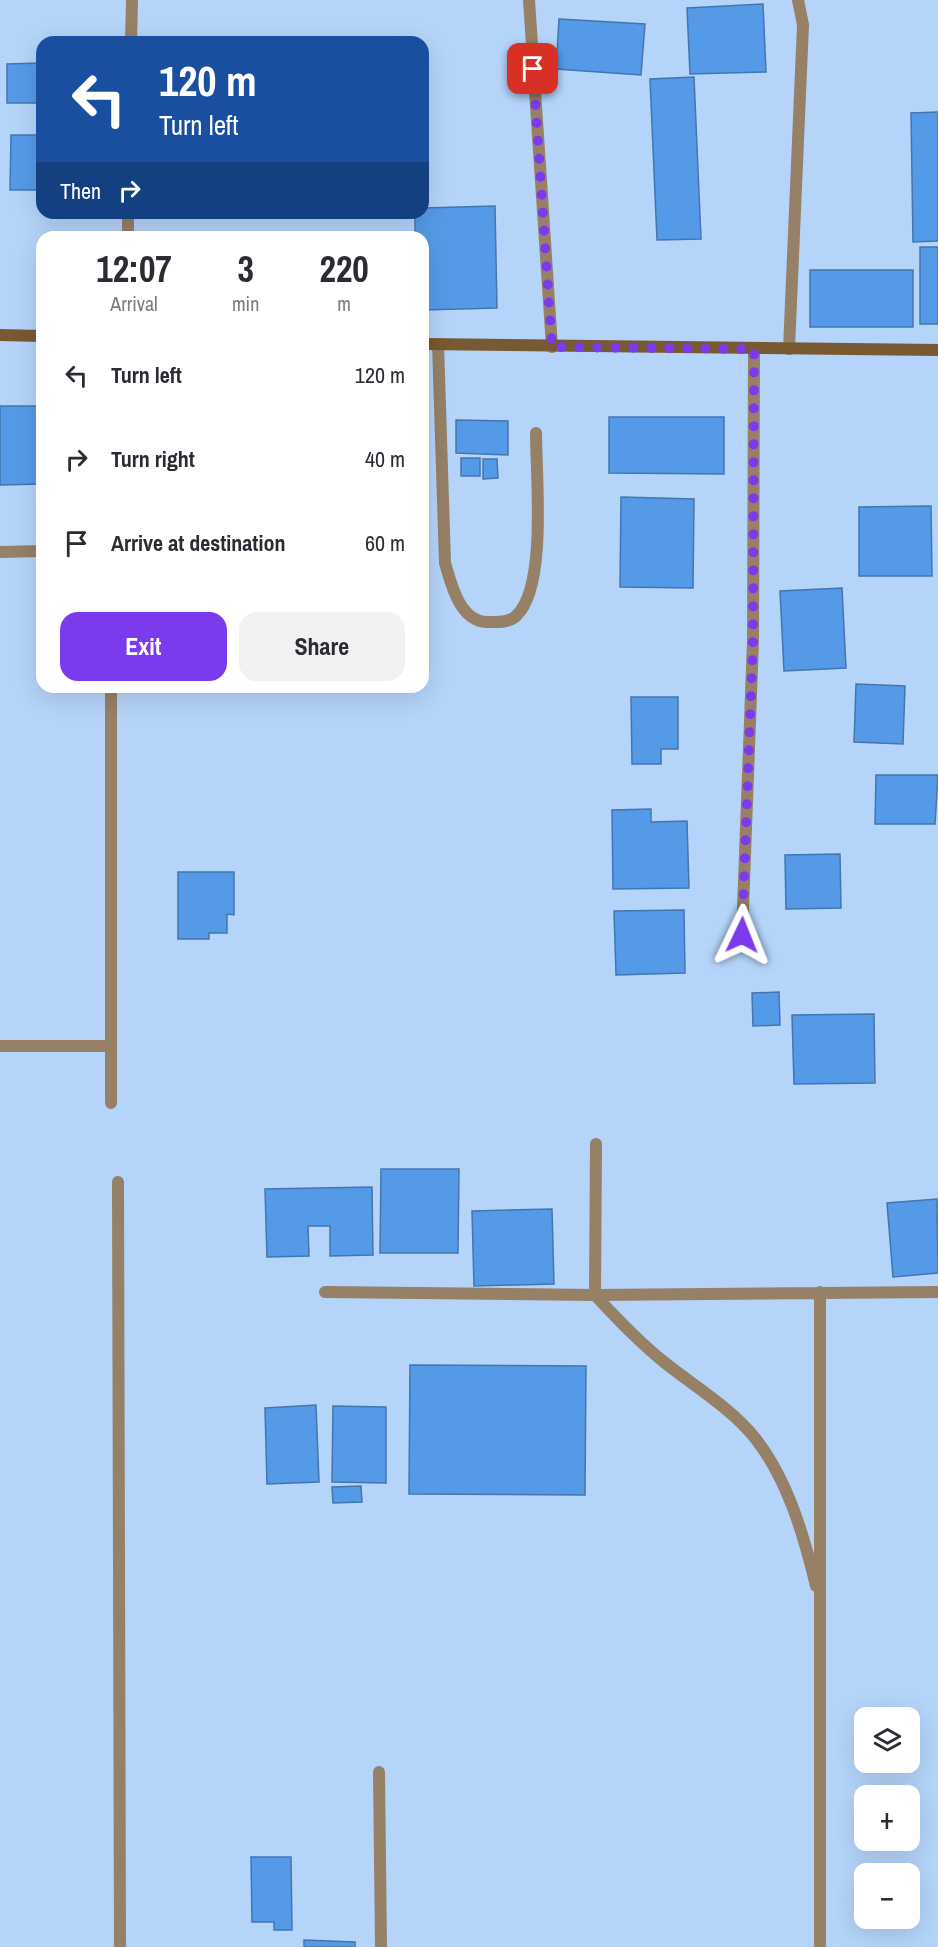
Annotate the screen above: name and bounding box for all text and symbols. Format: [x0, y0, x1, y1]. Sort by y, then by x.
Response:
pin [507, 43, 558, 94]
icon: arrive [516, 52, 549, 85]
text: 120 m [159, 53, 257, 109]
icon: left [60, 60, 138, 138]
text: Turn left [159, 107, 238, 143]
icon: right [113, 174, 146, 207]
text: Then [60, 176, 101, 206]
text: 12:07 [96, 245, 172, 293]
text: 3 [237, 245, 254, 293]
text: 220 [320, 245, 369, 293]
text: Arrival [110, 290, 158, 317]
text: min [232, 290, 259, 317]
text: m [337, 290, 351, 317]
icon: left [60, 359, 93, 392]
text: Turn left [111, 360, 182, 390]
text: 120 m [355, 360, 405, 390]
icon: right [60, 443, 93, 476]
text: Turn right [111, 444, 195, 474]
text: 40 m [365, 444, 405, 474]
icon: arrive [60, 527, 93, 560]
text: Arrive at destination [111, 528, 285, 558]
text: 60 m [365, 528, 405, 558]
button: Exit [60, 612, 227, 681]
button: Share [239, 612, 405, 681]
position arrow [710, 903, 774, 967]
map controls [854, 1707, 920, 1929]
button: layers [854, 1707, 920, 1773]
button: + [854, 1785, 920, 1851]
button: − [854, 1863, 920, 1929]

